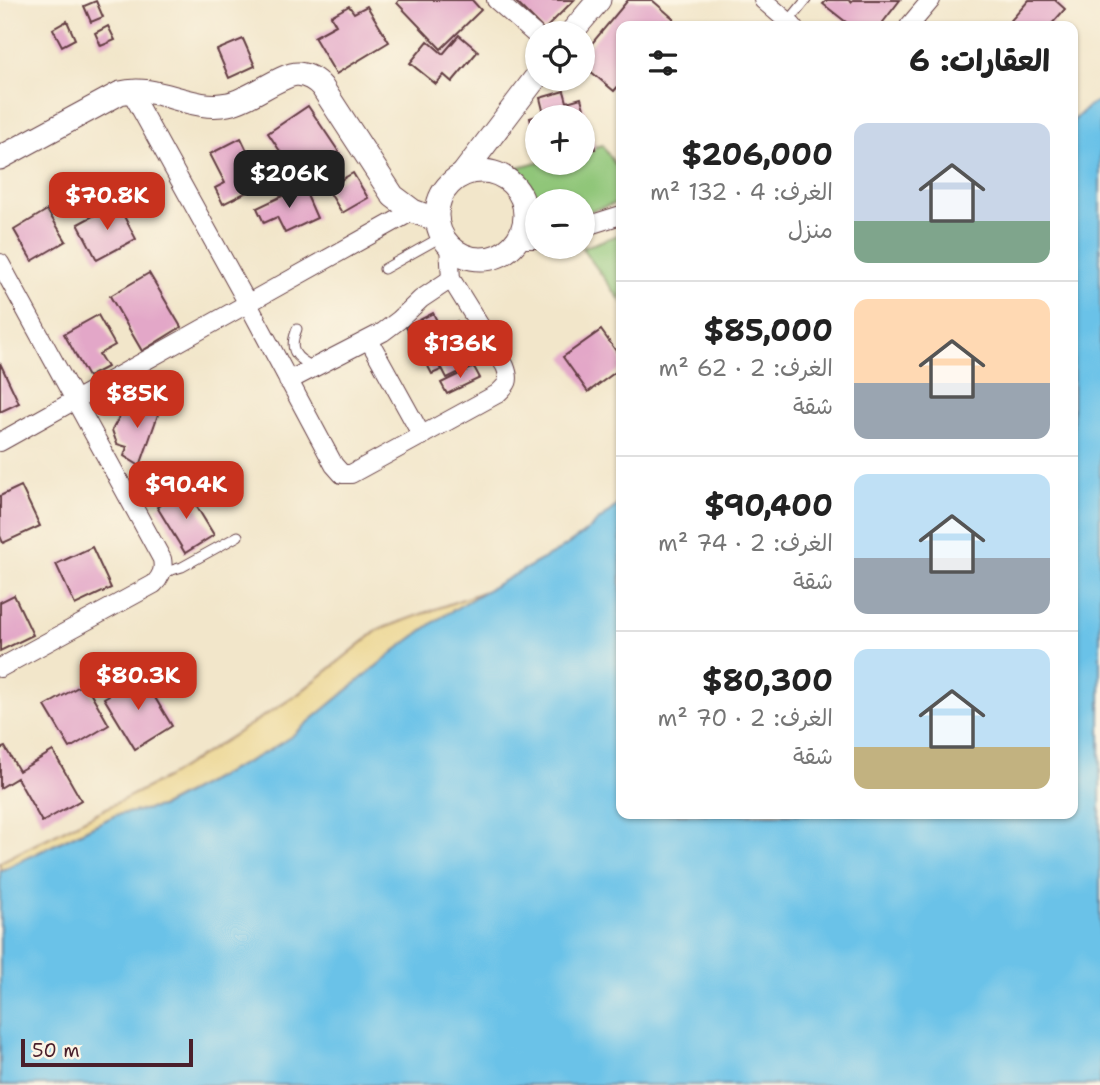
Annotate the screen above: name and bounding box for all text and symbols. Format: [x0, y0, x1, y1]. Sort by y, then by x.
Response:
map controls [525, 21, 595, 259]
button: locate [525, 21, 595, 91]
text: العقارات: 6 [909, 40, 1050, 81]
icon: filters [644, 44, 682, 82]
button: + [525, 105, 595, 175]
text: $206,000 [681, 134, 833, 175]
pin: $206K [240, 150, 338, 210]
icon: home [910, 151, 994, 235]
text: $206K [250, 158, 328, 188]
pin: $70.8K [50, 173, 164, 232]
text: الغرف: 4 · 132 m² [650, 177, 833, 207]
text: $70.8K [65, 180, 149, 210]
button: − [525, 189, 595, 259]
text: منزل [788, 215, 833, 245]
text: $85,000 [703, 310, 833, 351]
pin: $136K [411, 320, 509, 380]
icon: home [910, 327, 994, 411]
text: $136K [424, 328, 496, 358]
text: الغرف: 2 · 62 m² [658, 353, 833, 383]
pin: $85K [96, 370, 178, 430]
text: $85K [106, 378, 168, 408]
text: شقة [793, 391, 833, 421]
pin: $90.4K [129, 462, 243, 521]
text: $90.4K [145, 469, 227, 499]
text: $90,400 [704, 485, 833, 526]
icon: home [910, 502, 994, 586]
text: الغرف: 2 · 74 m² [658, 528, 833, 558]
text: شقة [793, 566, 833, 596]
pin: $80.3K [81, 652, 195, 712]
text: $80.3K [96, 660, 180, 690]
text: $80,300 [702, 660, 833, 701]
icon: home [910, 677, 994, 761]
text: الغرف: 2 · 70 m² [658, 703, 833, 733]
text: شقة [793, 741, 833, 771]
scale bar [21, 1036, 192, 1068]
text: 50 m [32, 1038, 80, 1063]

